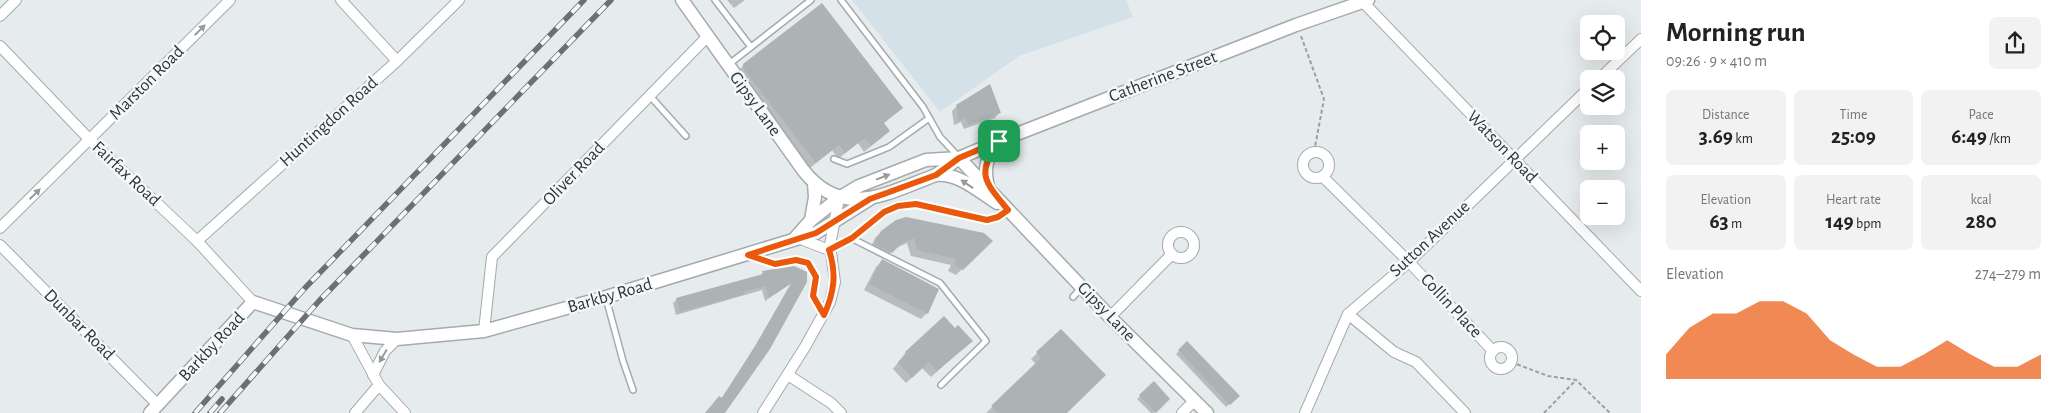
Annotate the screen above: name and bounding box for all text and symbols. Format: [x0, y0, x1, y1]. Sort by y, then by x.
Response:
map controls [1580, 15, 1625, 225]
button: locate [1580, 15, 1625, 60]
button: share [1989, 17, 2041, 69]
text: Morning run [1666, 19, 1806, 47]
one-way arrow [194, 24, 206, 36]
street label: Marston Road [106, 42, 188, 124]
street label: Catherine Street [1106, 48, 1220, 106]
text: 09:26 · 9 × 410 m [1666, 53, 1767, 69]
street label: Gipsy Lane [726, 68, 784, 140]
button: layers [1580, 70, 1625, 115]
street label: Huntingdon Road [277, 74, 381, 170]
street label: Watson Road [1463, 107, 1541, 187]
text: Distance [1702, 108, 1750, 122]
text: Time [1840, 108, 1867, 122]
text: Pace [1969, 108, 1994, 122]
pin [978, 120, 1020, 162]
button: + [1580, 125, 1625, 170]
text: 3.69 [1699, 126, 1733, 147]
text: 25:09 [1831, 126, 1876, 147]
text: 6:49 [1951, 126, 1987, 147]
icon: arrive [985, 127, 1013, 155]
text: km [1733, 132, 1753, 146]
text: /km [1987, 132, 2011, 146]
street label: Fairfax Road [88, 138, 164, 210]
street label: Oliver Road [540, 139, 608, 209]
one-way arrow [876, 173, 890, 181]
one-way arrow [960, 179, 973, 188]
button: − [1580, 180, 1625, 225]
one-way arrow [29, 188, 41, 200]
text: Elevation [1701, 193, 1751, 207]
text: Heart rate [1826, 193, 1881, 207]
text: kcal [1970, 193, 1992, 207]
street label: Sutton Avenue [1386, 198, 1474, 280]
text: 63 [1709, 211, 1729, 232]
text: 149 [1826, 211, 1854, 232]
text: 280 [1966, 211, 1997, 232]
text: m [1729, 217, 1742, 231]
text: bpm [1854, 217, 1881, 231]
text: Elevation [1666, 266, 1724, 282]
text: 274–279 m [1975, 266, 2041, 282]
street label: Collin Place [1417, 270, 1485, 342]
street label: Barkby Road [566, 275, 654, 317]
street label: Gipsy Lane [1074, 279, 1138, 345]
street label: Dunbar Road [40, 286, 118, 364]
street label: Barkby Road [176, 309, 248, 385]
one-way arrow [379, 349, 388, 362]

